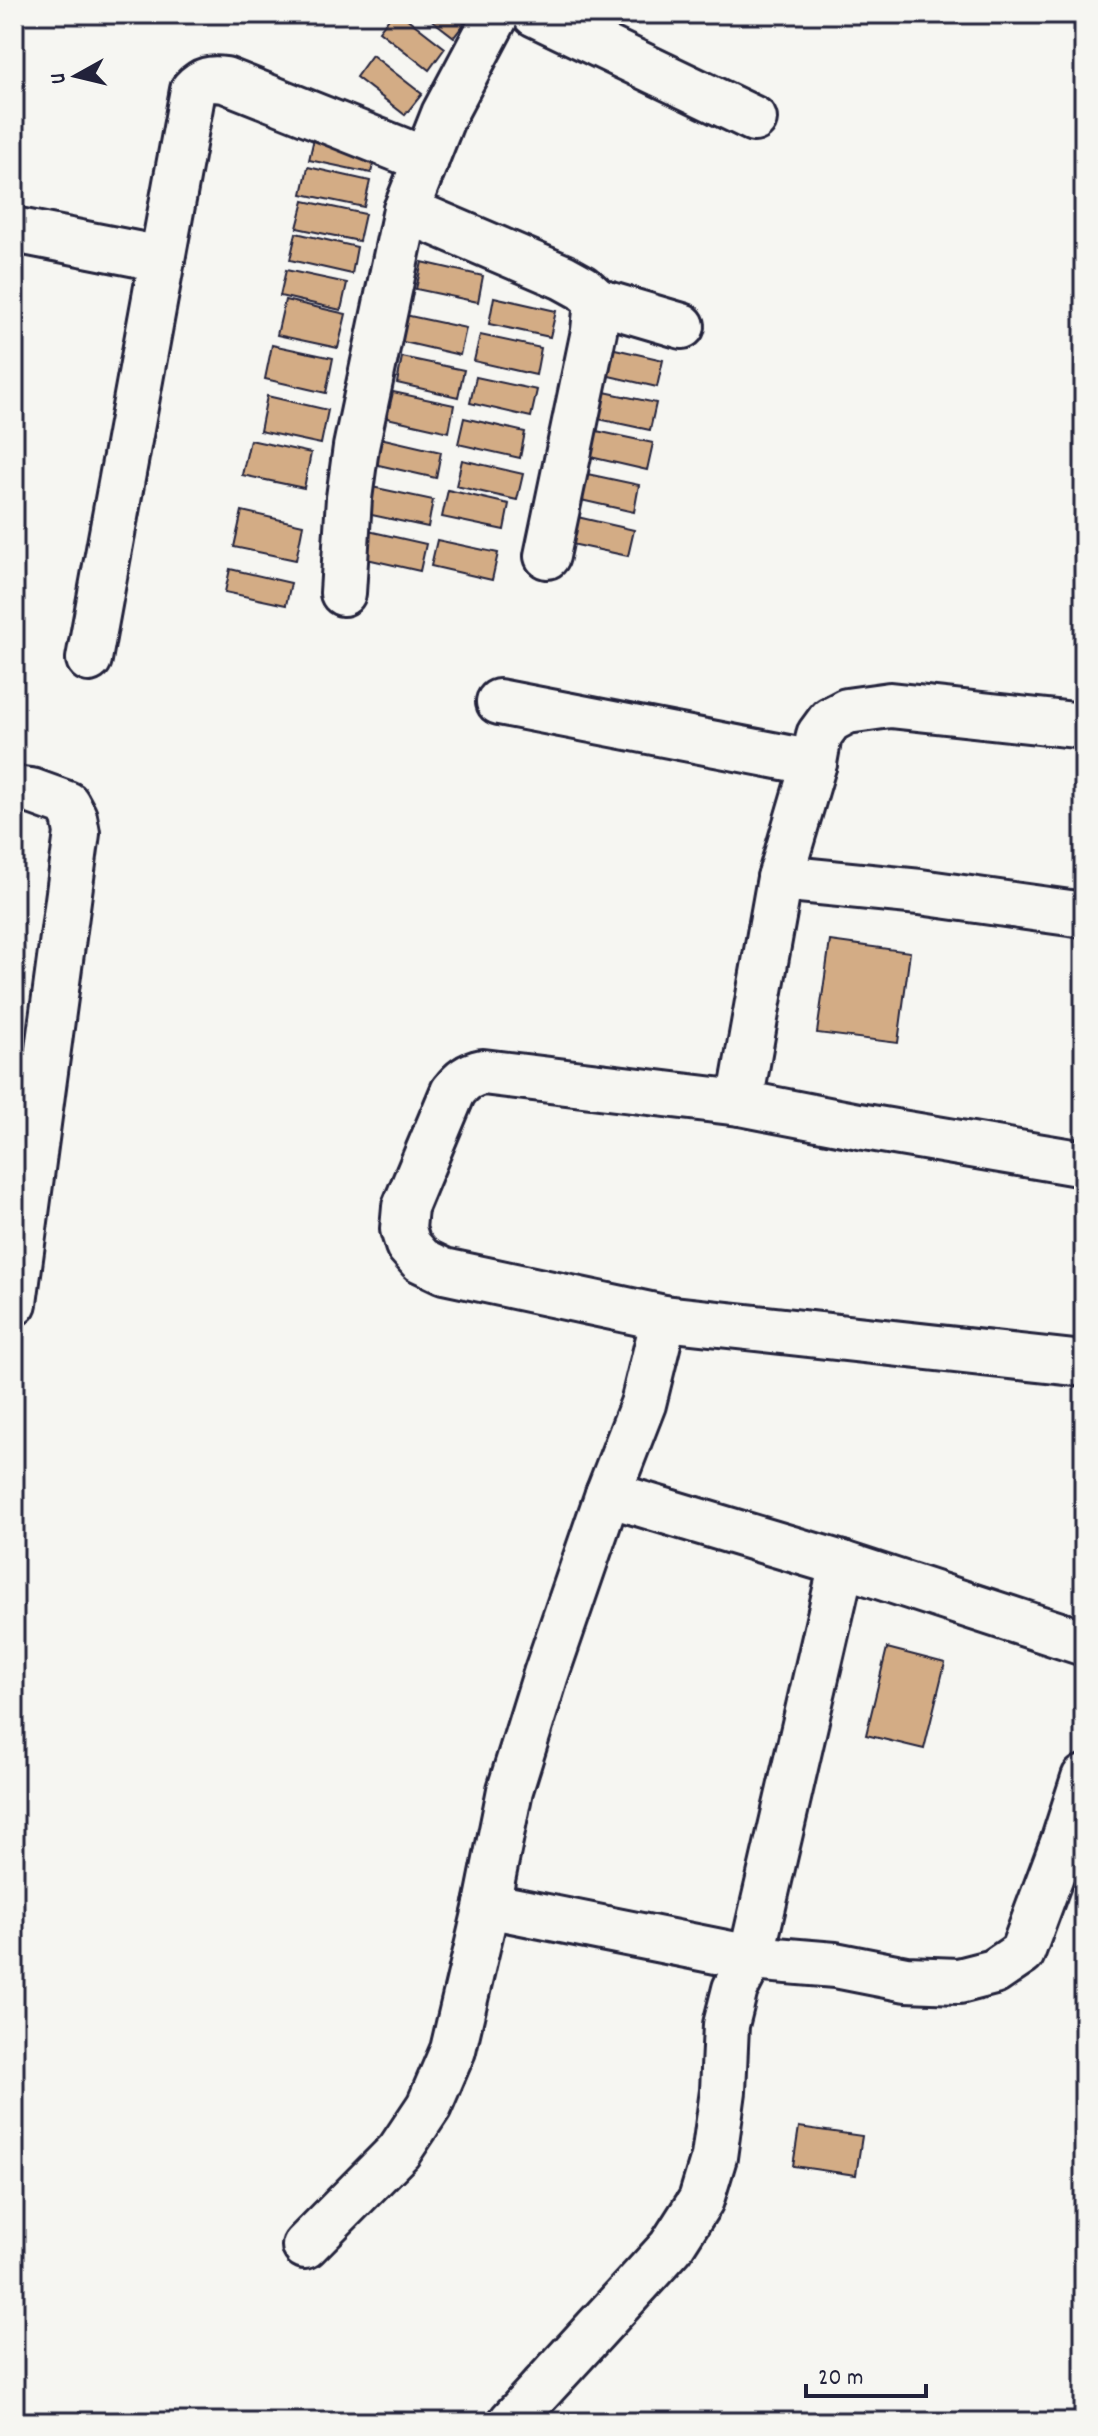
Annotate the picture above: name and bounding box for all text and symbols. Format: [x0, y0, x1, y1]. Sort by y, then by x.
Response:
north arrow [36, 36, 116, 116]
text: U [44, 71, 76, 86]
scale bar [806, 2348, 926, 2398]
text: 20 m [818, 2362, 864, 2396]

